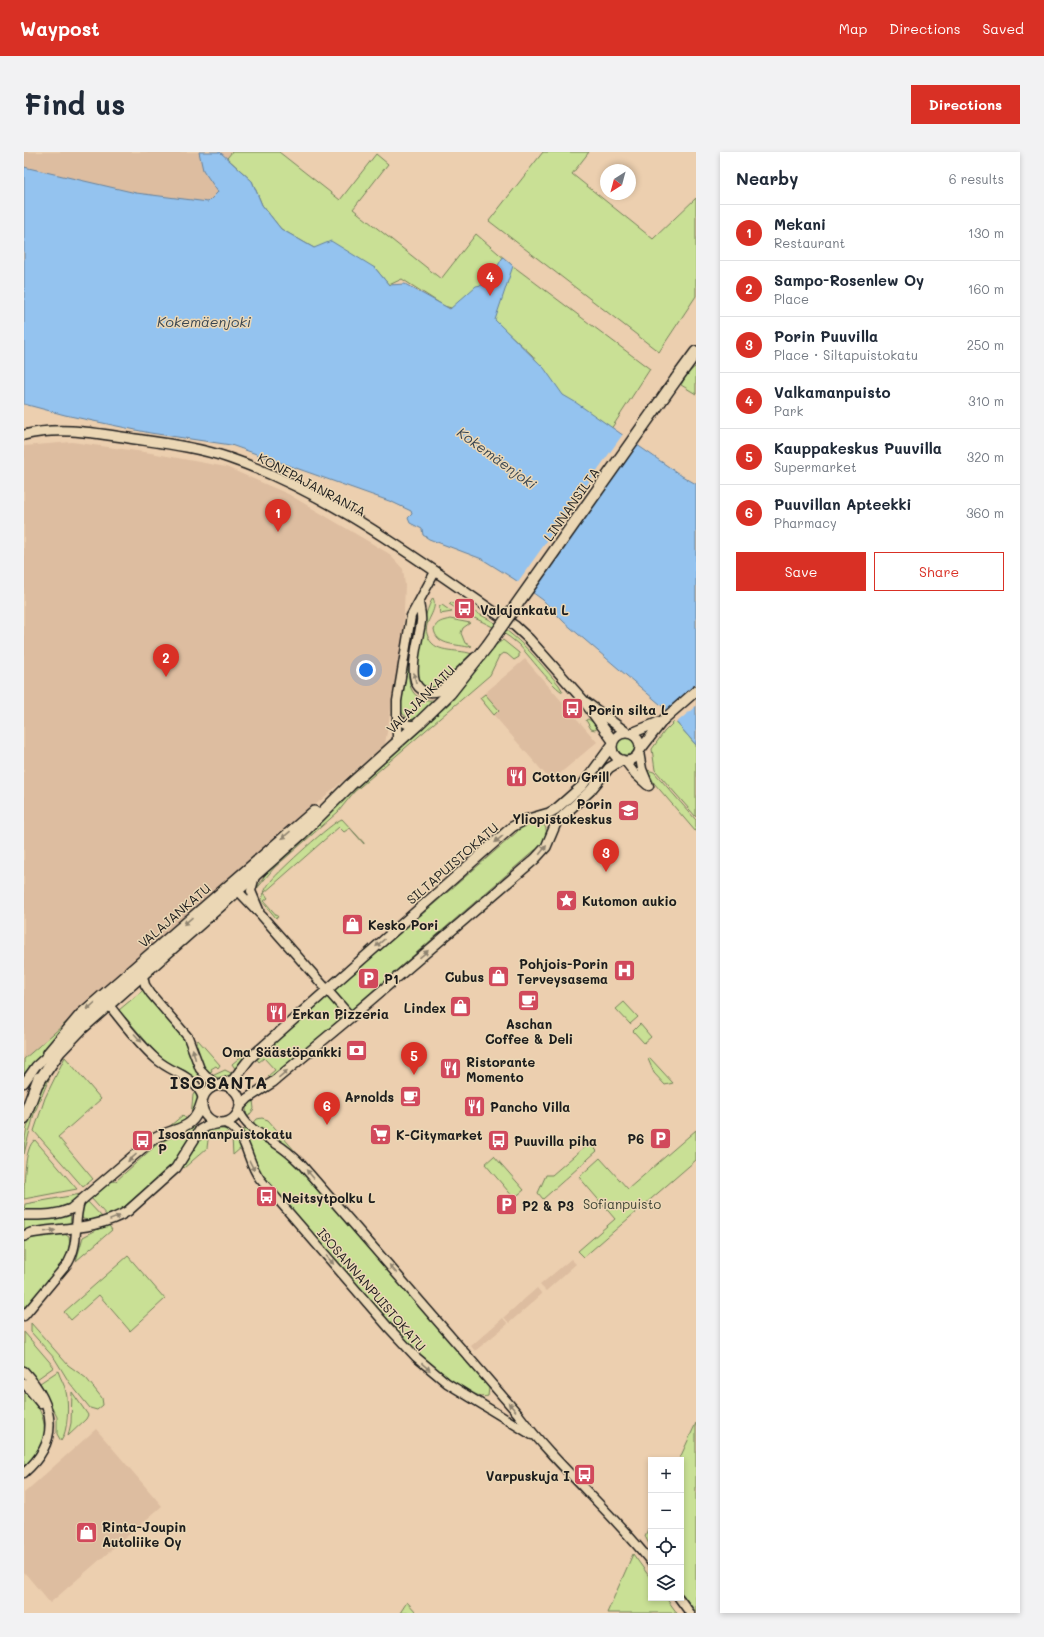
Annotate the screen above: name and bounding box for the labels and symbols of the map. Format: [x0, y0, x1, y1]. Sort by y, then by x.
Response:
north arrow [600, 164, 636, 200]
pin: 4 [477, 263, 503, 296]
water label: Kokemäenjoki [157, 312, 252, 331]
water label: Kokemäenjoki [453, 423, 541, 494]
street label: KONEPAJANRANTA [255, 448, 369, 520]
street label: LINNANSILTA [539, 464, 603, 544]
pin: 1 [265, 499, 291, 532]
bus stop icon: Valajankatu L [451, 596, 477, 622]
place label: Valajankatu L [480, 601, 569, 618]
pin: 2 [153, 644, 179, 677]
your location [356, 660, 376, 680]
street label: VALAJANKATU [382, 661, 458, 737]
one-way arrow [412, 671, 418, 684]
bus stop icon: Porin silta L [559, 696, 585, 722]
place label: Porin silta L [588, 701, 669, 718]
restaurant icon: Cotton Grill [503, 763, 529, 789]
place label: Cotton Grill [532, 768, 609, 785]
place label: Porin Yliopistokeskus [513, 795, 612, 827]
school or university icon: Porin Yliopistokeskus [615, 797, 641, 823]
street label: SILTAPUISTOKATU [403, 819, 501, 907]
one-way arrow [281, 831, 292, 840]
one-way arrow [494, 834, 504, 843]
pin: 3 [593, 839, 619, 872]
one-way arrow [539, 844, 547, 855]
street label: VALAJANKATU [135, 879, 213, 951]
place icon: Kutomon aukio [553, 887, 579, 913]
place label: Kutomon aukio [582, 892, 677, 909]
shop icon: Kesko Pori [340, 911, 366, 937]
one-way arrow [183, 916, 193, 925]
place label: Kesko Pori [368, 916, 438, 933]
one-way arrow [376, 938, 385, 947]
one-way arrow [419, 949, 430, 958]
place label: Pohjois-Porin Terveysasema [517, 955, 608, 988]
hospital icon: Pohjois-Porin Terveysasema [611, 957, 637, 983]
shop icon: Cubus [486, 963, 512, 989]
parking icon: P1 [355, 965, 381, 991]
place label: Cubus [445, 968, 484, 985]
place label: P1 [384, 970, 399, 987]
cafe icon: Aschan Coffee & Deli [516, 988, 542, 1014]
shop icon: Lindex [448, 994, 474, 1020]
place label: Lindex [404, 999, 446, 1016]
restaurant icon: Erkan Pizzeria [264, 1000, 290, 1026]
one-way arrow [85, 1002, 96, 1011]
place label: Erkan Pizzeria [292, 1005, 389, 1022]
place label: Aschan Coffee & Deli [485, 1015, 573, 1047]
one-way arrow [133, 1033, 142, 1044]
bank icon: Oma Säästöpankki [344, 1038, 370, 1064]
pin: 5 [401, 1042, 427, 1075]
place label: Oma Säästöpankki [222, 1043, 342, 1060]
one-way arrow [191, 1048, 197, 1060]
place label: Ristorante Momento [466, 1053, 536, 1085]
restaurant icon: Ristorante Momento [438, 1055, 464, 1081]
one-way arrow [277, 1070, 288, 1079]
district label: ISOSANTA [170, 1071, 268, 1093]
cafe icon: Arnolds [397, 1083, 423, 1109]
place label: Arnolds [345, 1088, 394, 1105]
pin: 6 [314, 1092, 340, 1125]
restaurant icon: Pancho Villa [462, 1093, 488, 1119]
place label: Pancho Villa [490, 1098, 570, 1115]
supermarket icon: K-Citymarket [367, 1121, 393, 1147]
place label: Isosannanpuistokatu P [158, 1125, 292, 1157]
parking icon: P6 [647, 1125, 673, 1151]
place label: K-Citymarket [396, 1126, 483, 1144]
bus stop icon: Isosannanpuistokatu P [130, 1127, 156, 1153]
bus stop icon: Puuvilla piha [485, 1127, 511, 1153]
place label: P6 [627, 1130, 644, 1147]
place label: Puuvilla piha [514, 1132, 597, 1149]
one-way arrow [127, 1153, 136, 1162]
one-way arrow [249, 1160, 255, 1172]
one-way arrow [305, 1169, 315, 1179]
bus stop icon: Neitsytpolku L [254, 1184, 280, 1210]
place label: Neitsytpolku L [282, 1189, 376, 1207]
parking icon: P2 & P3 [493, 1192, 519, 1218]
park label: Sofianpuisto [583, 1195, 661, 1212]
place label: P2 & P3 [522, 1197, 574, 1214]
one-way arrow [109, 1215, 120, 1221]
street label: ISOSANNANPUISTOKATU [314, 1224, 430, 1354]
one-way arrow [44, 1228, 56, 1234]
one-way arrow [325, 1254, 334, 1265]
one-way arrow [388, 1264, 397, 1274]
one-way arrow [421, 1362, 431, 1371]
one-way arrow [507, 1402, 517, 1412]
bus stop icon: Varpuskuja I [572, 1462, 598, 1488]
place label: Varpuskuja I [486, 1467, 570, 1484]
place label: Rinta-Joupin Autoliike Oy [102, 1518, 186, 1551]
shop icon: Rinta-Joupin Autoliike Oy [73, 1520, 99, 1546]

